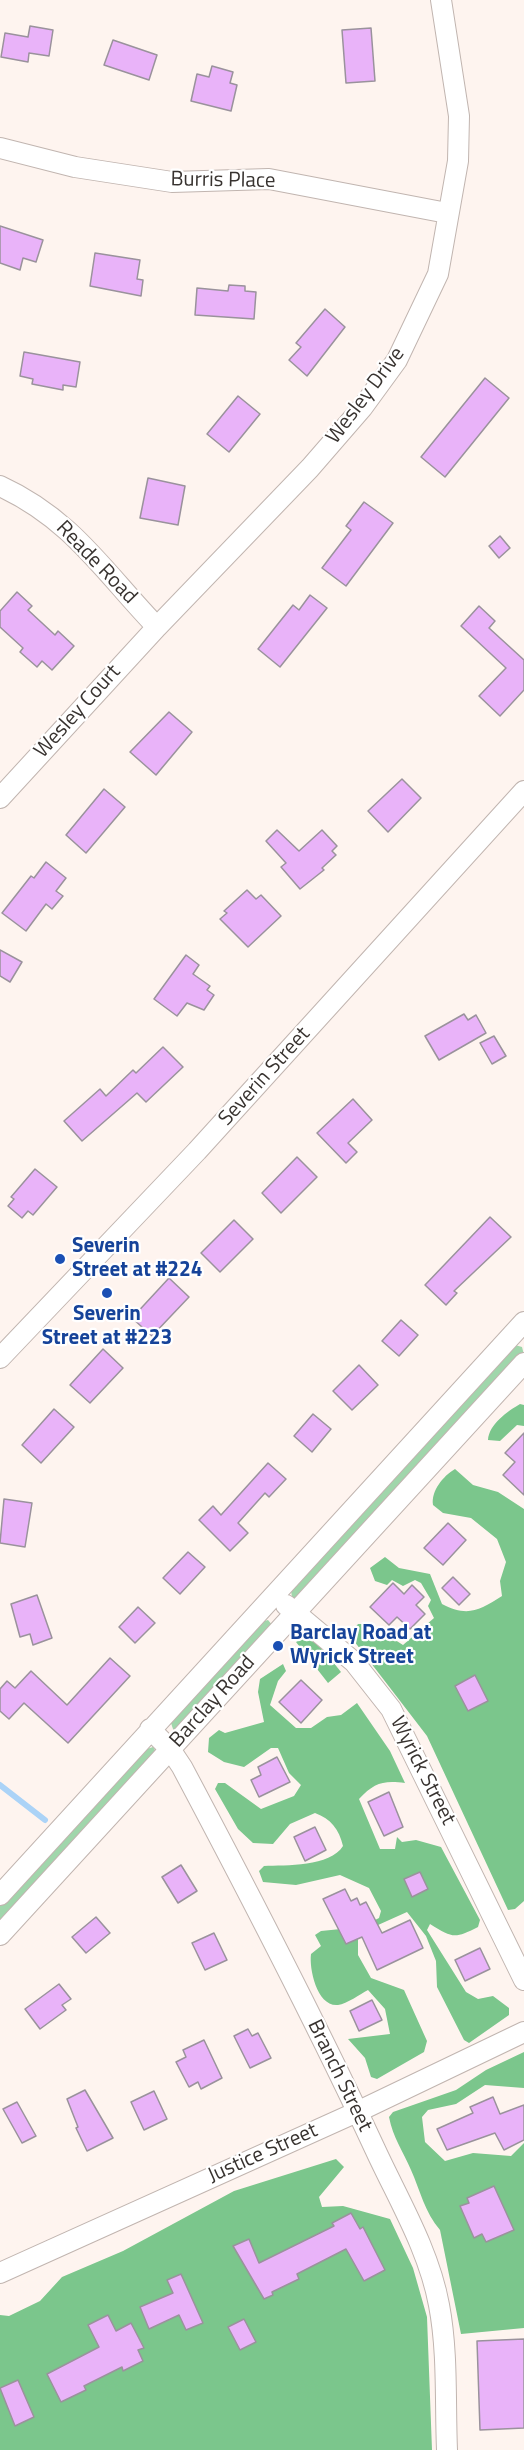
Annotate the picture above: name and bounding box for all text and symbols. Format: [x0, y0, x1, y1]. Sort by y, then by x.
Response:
street label: Burris Place [170, 167, 276, 195]
street label: Wesley Drive [321, 343, 411, 449]
street label: Reade Road [50, 516, 142, 610]
street label: Wesley Court [30, 660, 126, 764]
street label: Severin Street [214, 1022, 316, 1132]
place label: Severin Street at #224 [72, 1234, 202, 1284]
marker: Severin Street at #224 [53, 1252, 67, 1266]
marker: Severin Street at #223 [100, 1286, 114, 1300]
place label: Severin Street at #223 [42, 1302, 172, 1352]
place label: Barclay Road at Wyrick Street [290, 1621, 431, 1671]
marker: Barclay Road at Wyrick Street [271, 1639, 285, 1653]
street label: Barclay Road [165, 1651, 261, 1753]
street label: Wyrick Street [384, 1712, 460, 1830]
street label: Branch Street [301, 2016, 377, 2136]
street label: Justice Street [204, 2119, 322, 2189]

